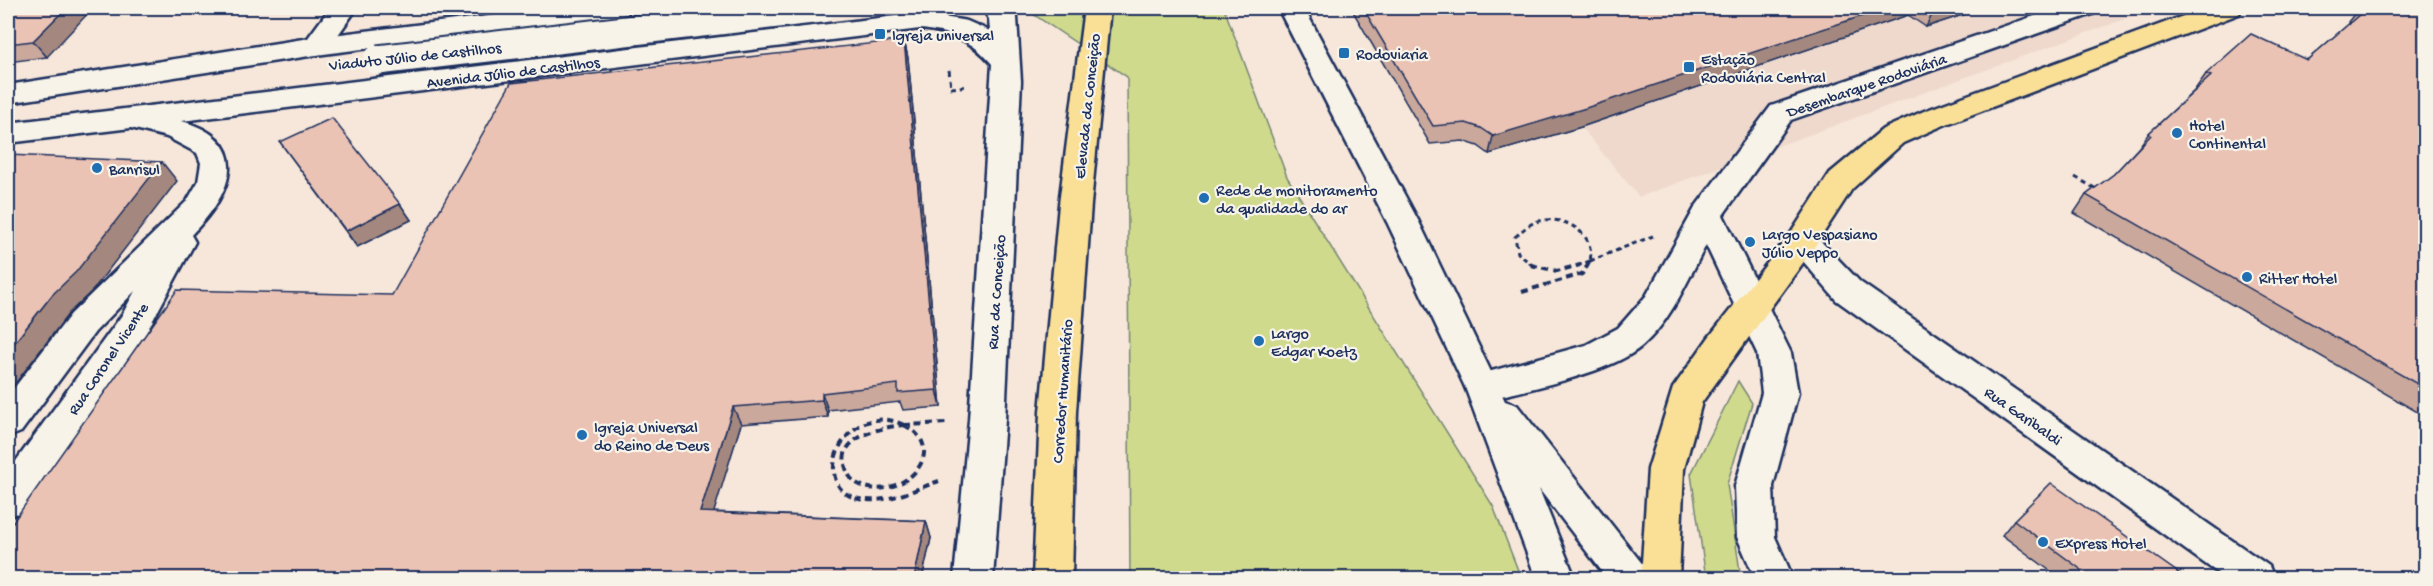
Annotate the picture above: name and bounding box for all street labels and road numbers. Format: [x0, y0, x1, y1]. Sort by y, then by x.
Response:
street label: Elevada da Conceição [1072, 33, 1107, 180]
street label: Viaduto Júlio de Castilhos [327, 40, 503, 77]
street label: Desembarque Rodoviária [1784, 51, 1951, 124]
street label: Avenida Júlio de Castilhos [426, 54, 602, 95]
street label: Rua da Conceição [985, 234, 1012, 350]
street label: Rua Coronel Vicente [65, 300, 155, 420]
street label: Corredor Humanitário [1050, 319, 1079, 464]
street label: Rua Garibaldi [1980, 384, 2064, 452]

